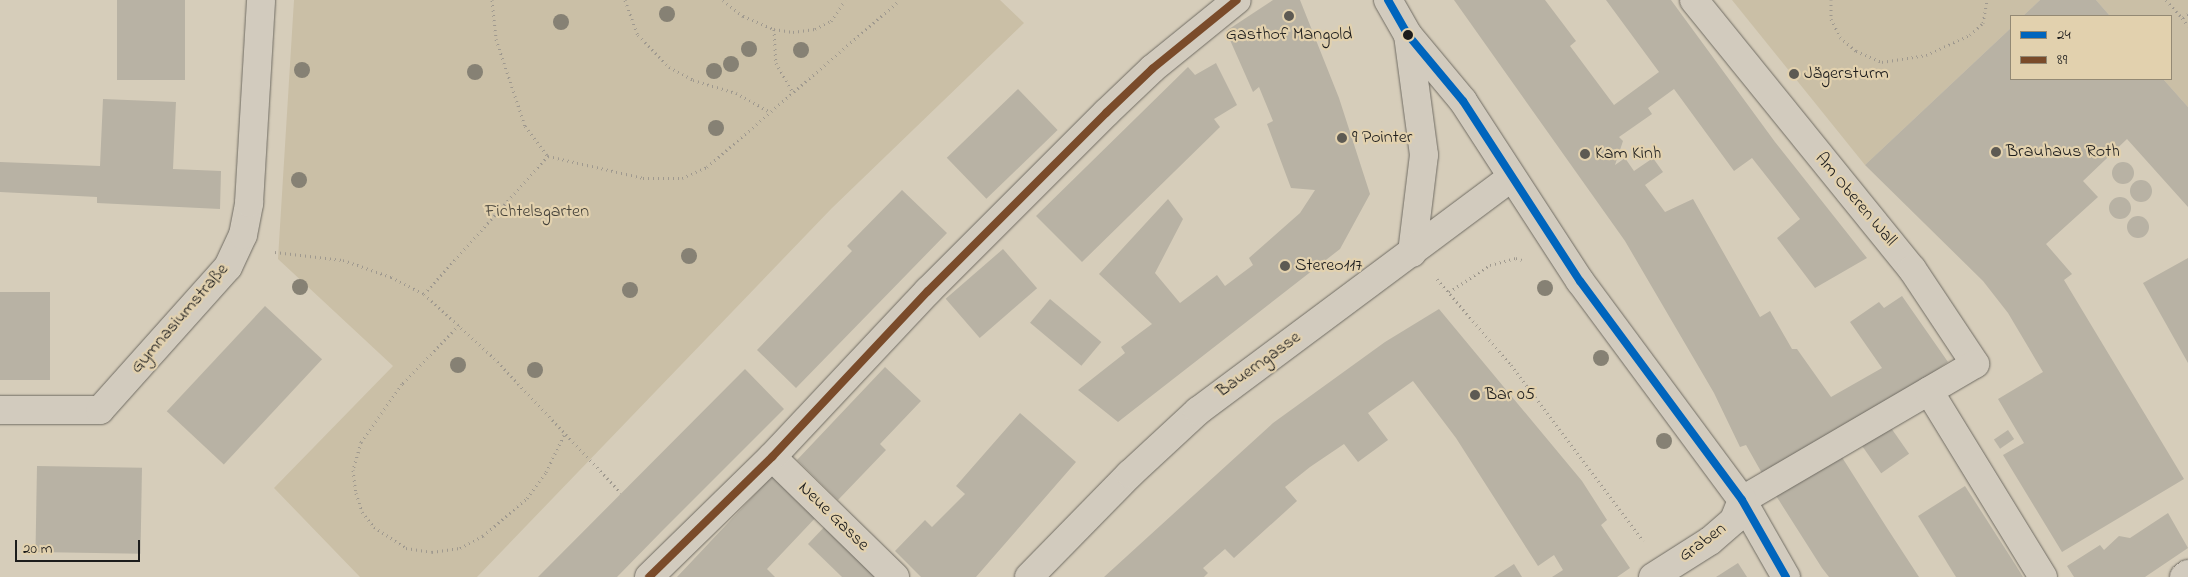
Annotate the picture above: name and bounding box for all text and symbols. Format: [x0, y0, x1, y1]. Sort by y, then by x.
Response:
marker: Gasthof Mangold [1283, 10, 1295, 22]
legend [2010, 15, 2173, 80]
place label: Gasthof Mangold [1226, 24, 1352, 46]
text: 24 [2057, 24, 2071, 46]
unlabelled marker [1403, 30, 1413, 40]
text: 89 [2057, 49, 2067, 71]
place label: Jägersturm [1804, 63, 1889, 85]
marker: Jägersturm [1788, 68, 1800, 80]
place label: 9 Pointer [1352, 127, 1412, 149]
marker: 9 Pointer [1336, 132, 1348, 144]
place label: Brauhaus Roth [2006, 141, 2120, 163]
place label: Kam Kinh [1595, 143, 1661, 165]
marker: Brauhaus Roth [1990, 146, 2002, 158]
marker: Kam Kinh [1579, 148, 1591, 160]
street label: Am Oberen Wall [1810, 149, 1900, 251]
park label: Fichtelsgarten [485, 201, 589, 223]
place label: Stereo117 [1295, 255, 1363, 277]
street label: Gymnasiumstraße [126, 260, 234, 378]
marker: Stereo117 [1279, 260, 1291, 272]
street label: Bauerngasse [1213, 327, 1305, 403]
place label: Bar 05 [1485, 384, 1535, 406]
marker: Bar 05 [1469, 389, 1481, 401]
street label: Neue Gasse [793, 478, 873, 556]
street label: Graben [1675, 519, 1731, 567]
scale bar [18, 530, 142, 562]
text: 20 m [23, 538, 52, 560]

